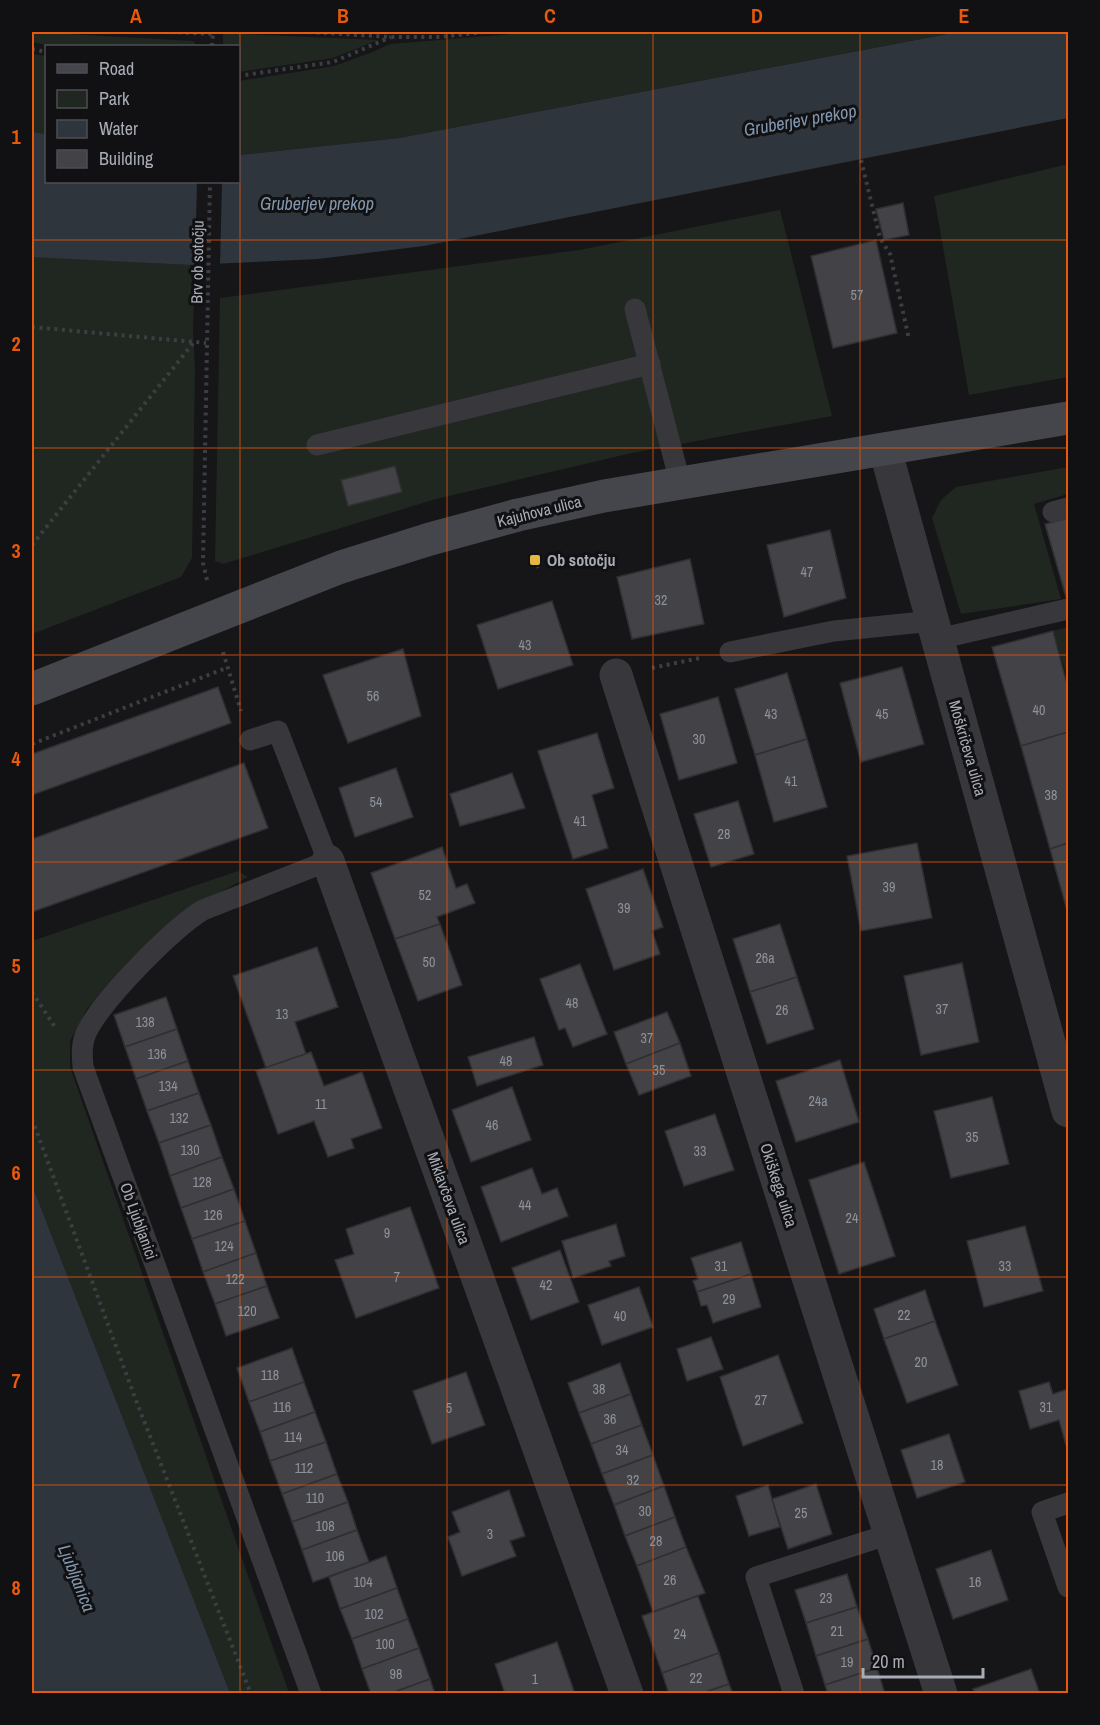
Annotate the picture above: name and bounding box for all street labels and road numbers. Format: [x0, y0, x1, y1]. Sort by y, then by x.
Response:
street label: Brv ob sotočju [185, 220, 209, 304]
street label: Kajuhova ulica [495, 490, 584, 532]
street label: Moškričeva ulica [944, 698, 992, 799]
street label: Okiškega ulica [755, 1140, 803, 1230]
street label: Miklavčeva ulica [422, 1149, 476, 1248]
street label: Ob Ljubljanici [115, 1180, 163, 1262]

